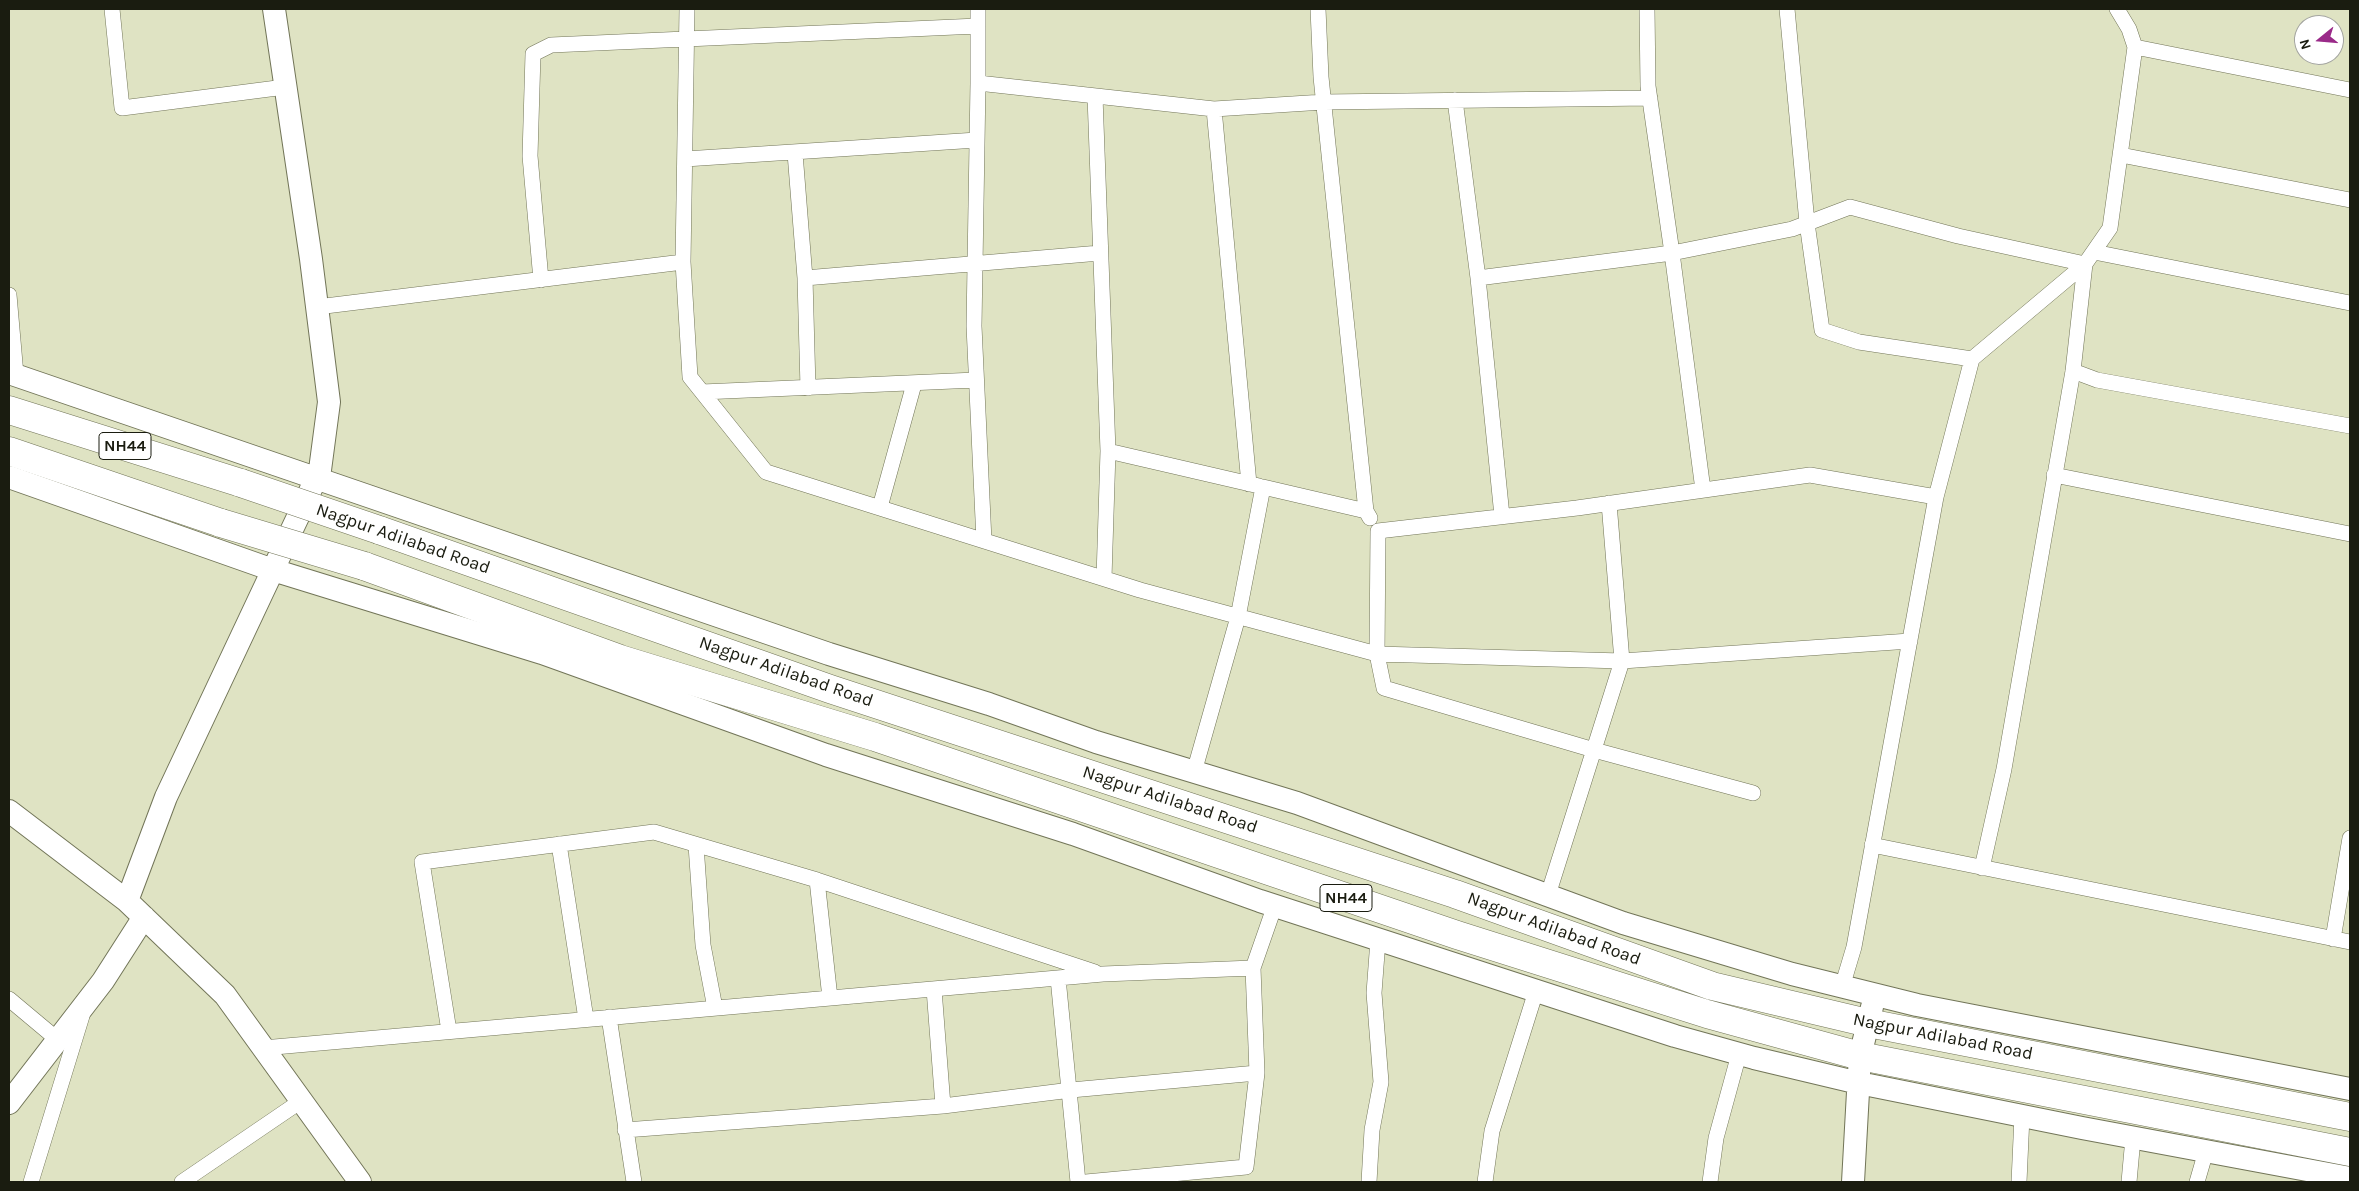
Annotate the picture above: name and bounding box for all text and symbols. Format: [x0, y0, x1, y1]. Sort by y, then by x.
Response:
north arrow [2294, 15, 2344, 65]
text: N [2296, 37, 2315, 52]
road number: NH44 [99, 432, 151, 460]
street label: Nagpur Adilabad Road [313, 499, 493, 579]
street label: Nagpur Adilabad Road [696, 632, 876, 712]
street label: Nagpur Adilabad Road [1080, 761, 1260, 839]
road number: NH44 [1320, 884, 1372, 911]
street label: Nagpur Adilabad Road [1464, 888, 1644, 970]
street label: Nagpur Adilabad Road [1851, 1009, 2035, 1065]

